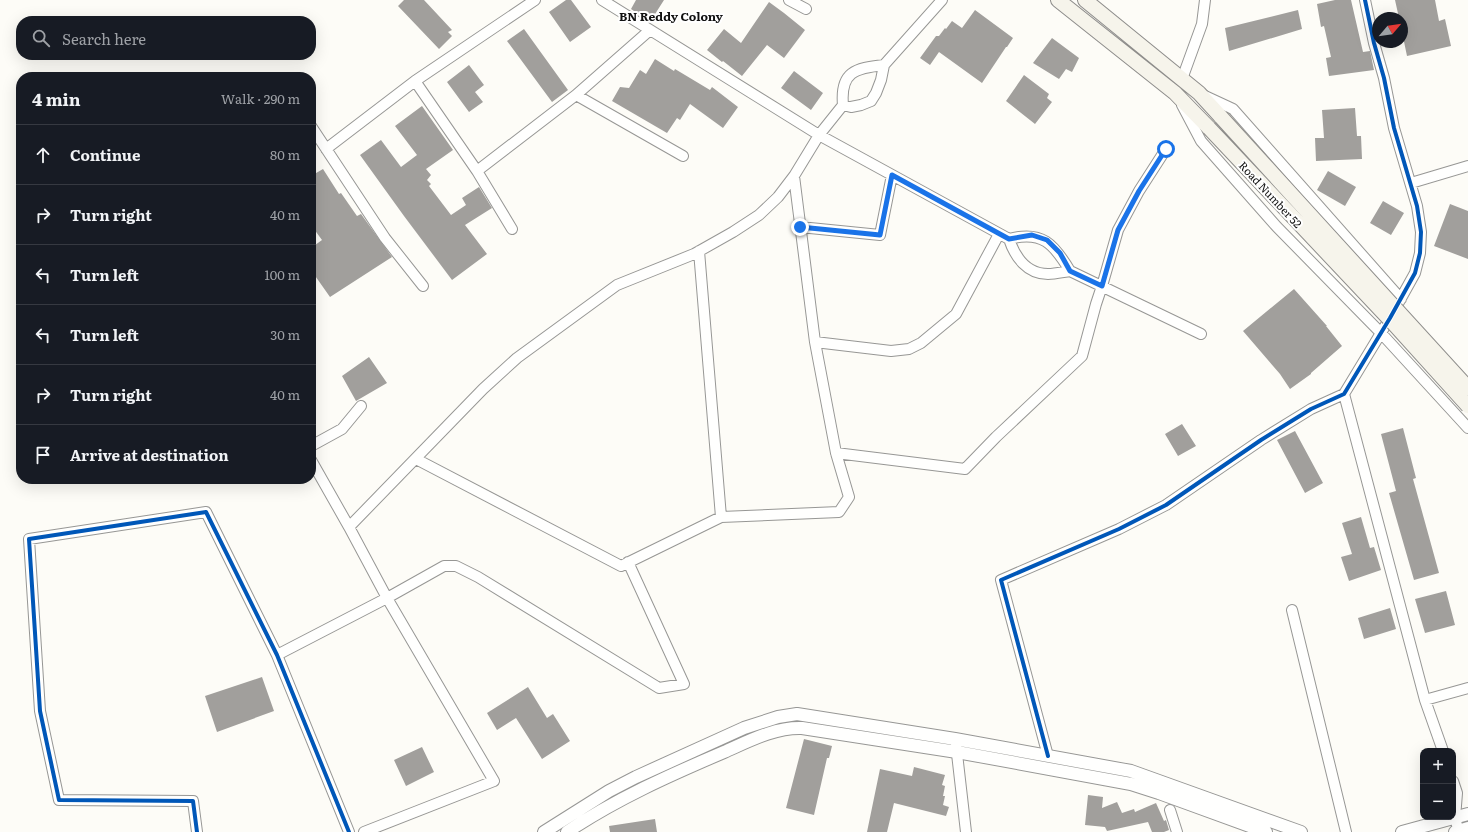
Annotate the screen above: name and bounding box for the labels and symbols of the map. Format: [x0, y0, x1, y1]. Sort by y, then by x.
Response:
district label: BN Reddy Colony [619, 7, 724, 25]
north arrow [1372, 12, 1408, 48]
route start [1157, 140, 1175, 158]
street label: Road Number 52 [1236, 157, 1306, 231]
route end [791, 218, 809, 236]

